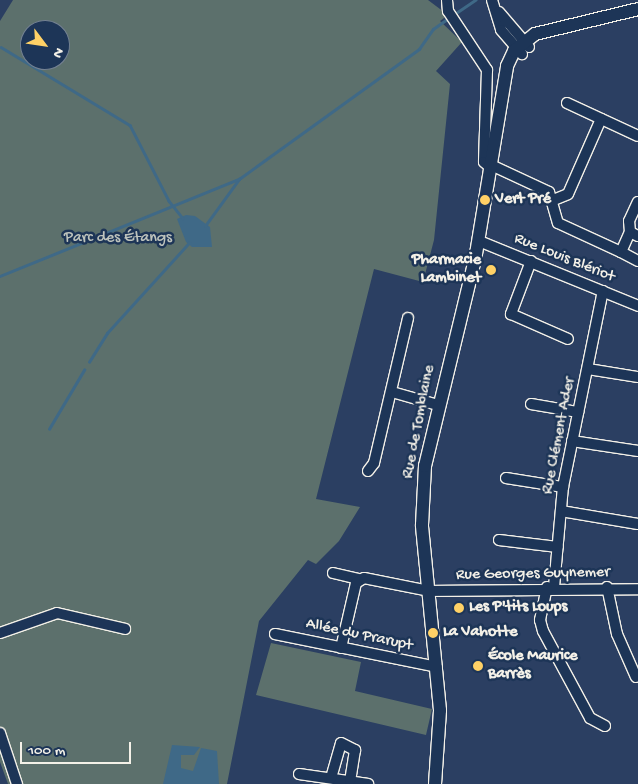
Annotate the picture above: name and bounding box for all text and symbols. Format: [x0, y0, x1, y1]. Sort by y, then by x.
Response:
north arrow [20, 20, 70, 70]
text: N [48, 44, 67, 61]
place label: Vert Pré [495, 190, 551, 210]
marker: Vert Pré [479, 194, 491, 206]
park label: Parc des Étangs [64, 229, 172, 249]
street label: Rue Louis Blériot [511, 230, 617, 288]
place label: Pharmacie Lambinet [412, 251, 481, 289]
marker: Pharmacie Lambinet [485, 264, 497, 276]
street label: Rue de Tomblaine [400, 364, 440, 480]
street label: Rue Clément Ader [539, 376, 581, 496]
street label: Rue Georges Guynemer [456, 564, 610, 586]
place label: Les P'tits Loups [469, 598, 567, 618]
marker: Les P'tits Loups [453, 602, 465, 614]
street label: Allée du Prarupt [304, 615, 414, 657]
place label: La Vahotte [443, 623, 518, 643]
marker: La Vahotte [427, 627, 439, 639]
place label: École Maurice Barrès [488, 647, 578, 685]
marker: École Maurice Barrès [472, 660, 484, 672]
scale bar [22, 732, 134, 764]
text: 100 m [28, 742, 65, 760]

